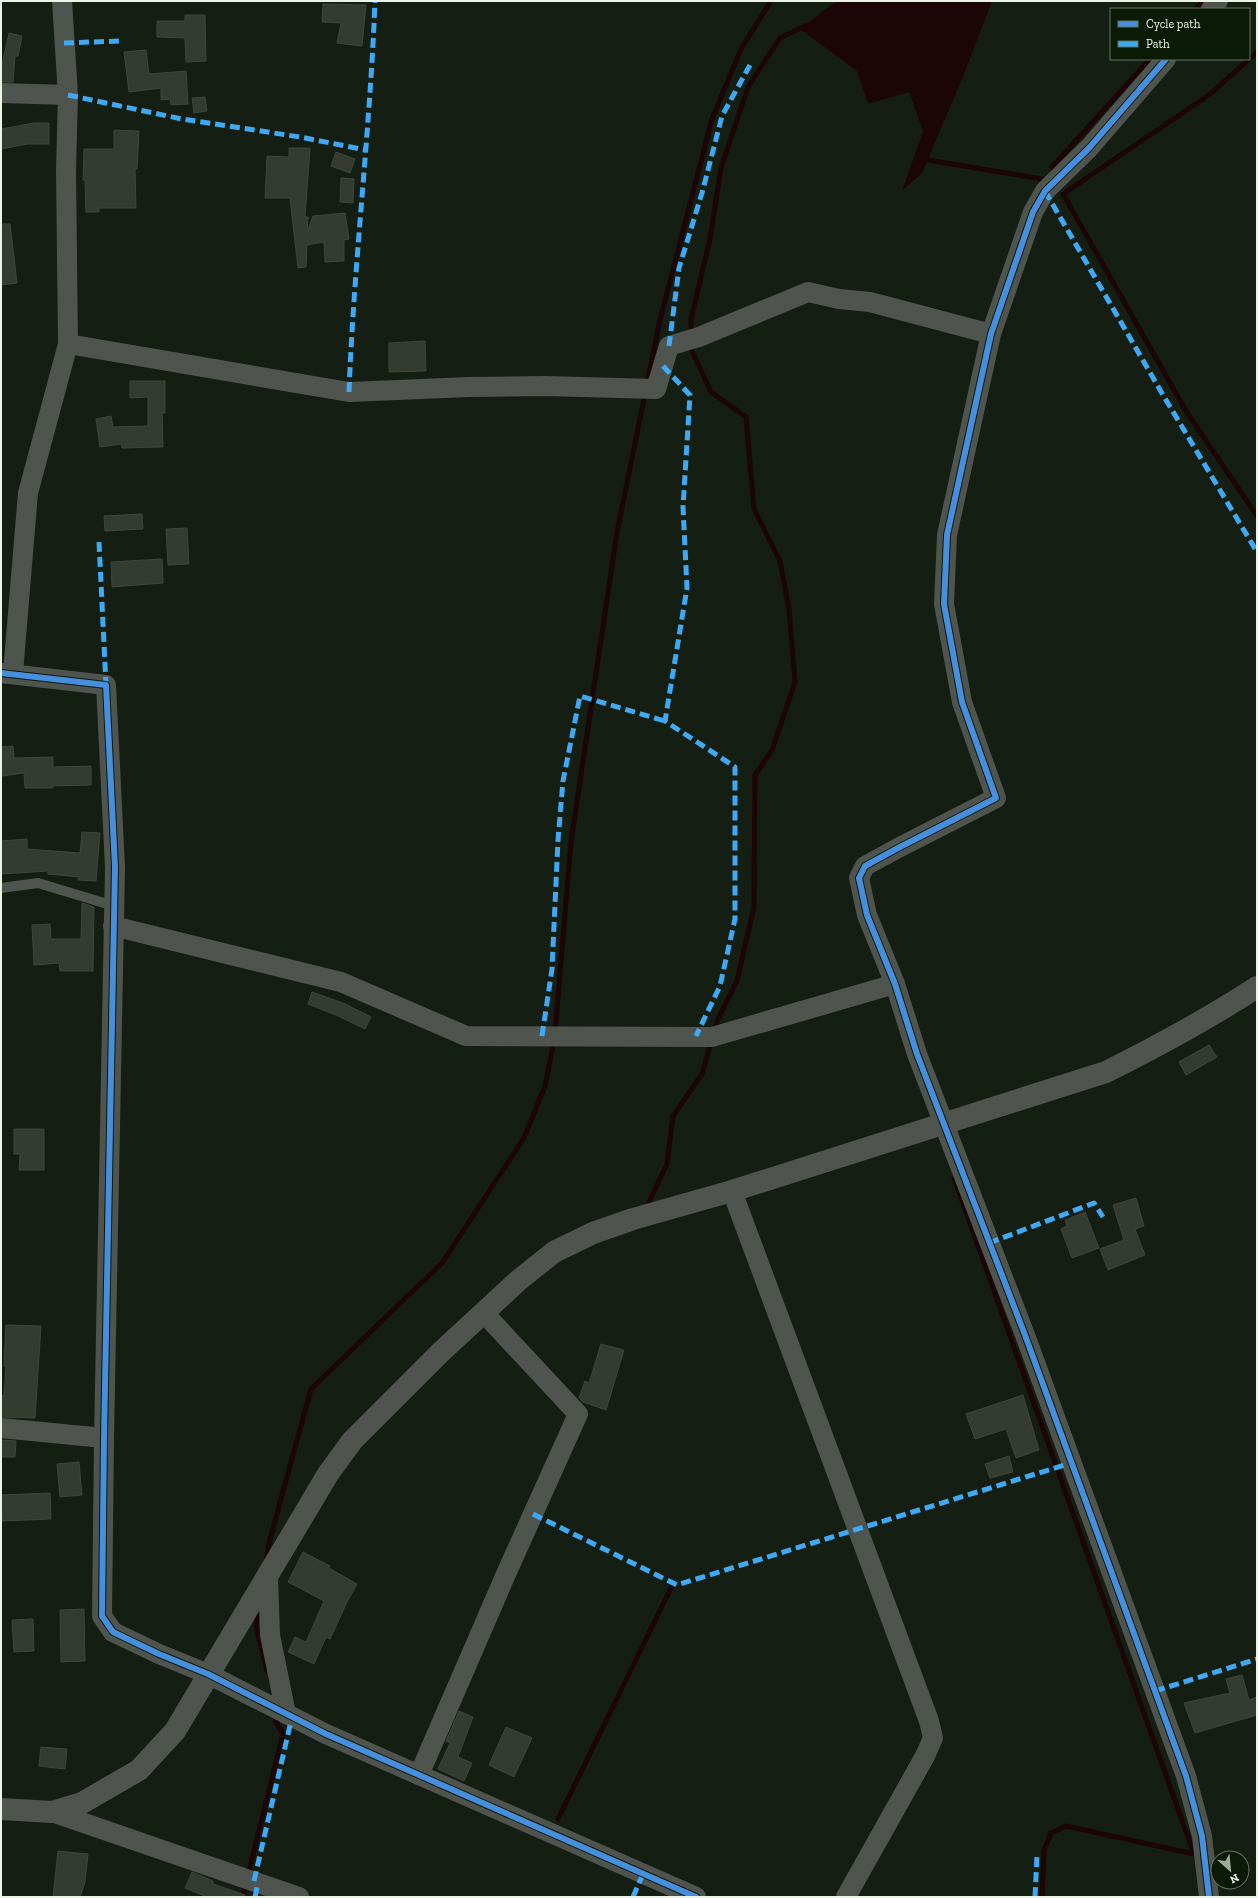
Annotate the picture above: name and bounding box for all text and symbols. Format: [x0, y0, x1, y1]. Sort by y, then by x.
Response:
legend [1110, 8, 1250, 60]
text: Cycle path [1146, 17, 1201, 31]
text: Path [1146, 37, 1170, 51]
north arrow [1210, 1850, 1250, 1890]
text: N [1227, 1871, 1241, 1886]

